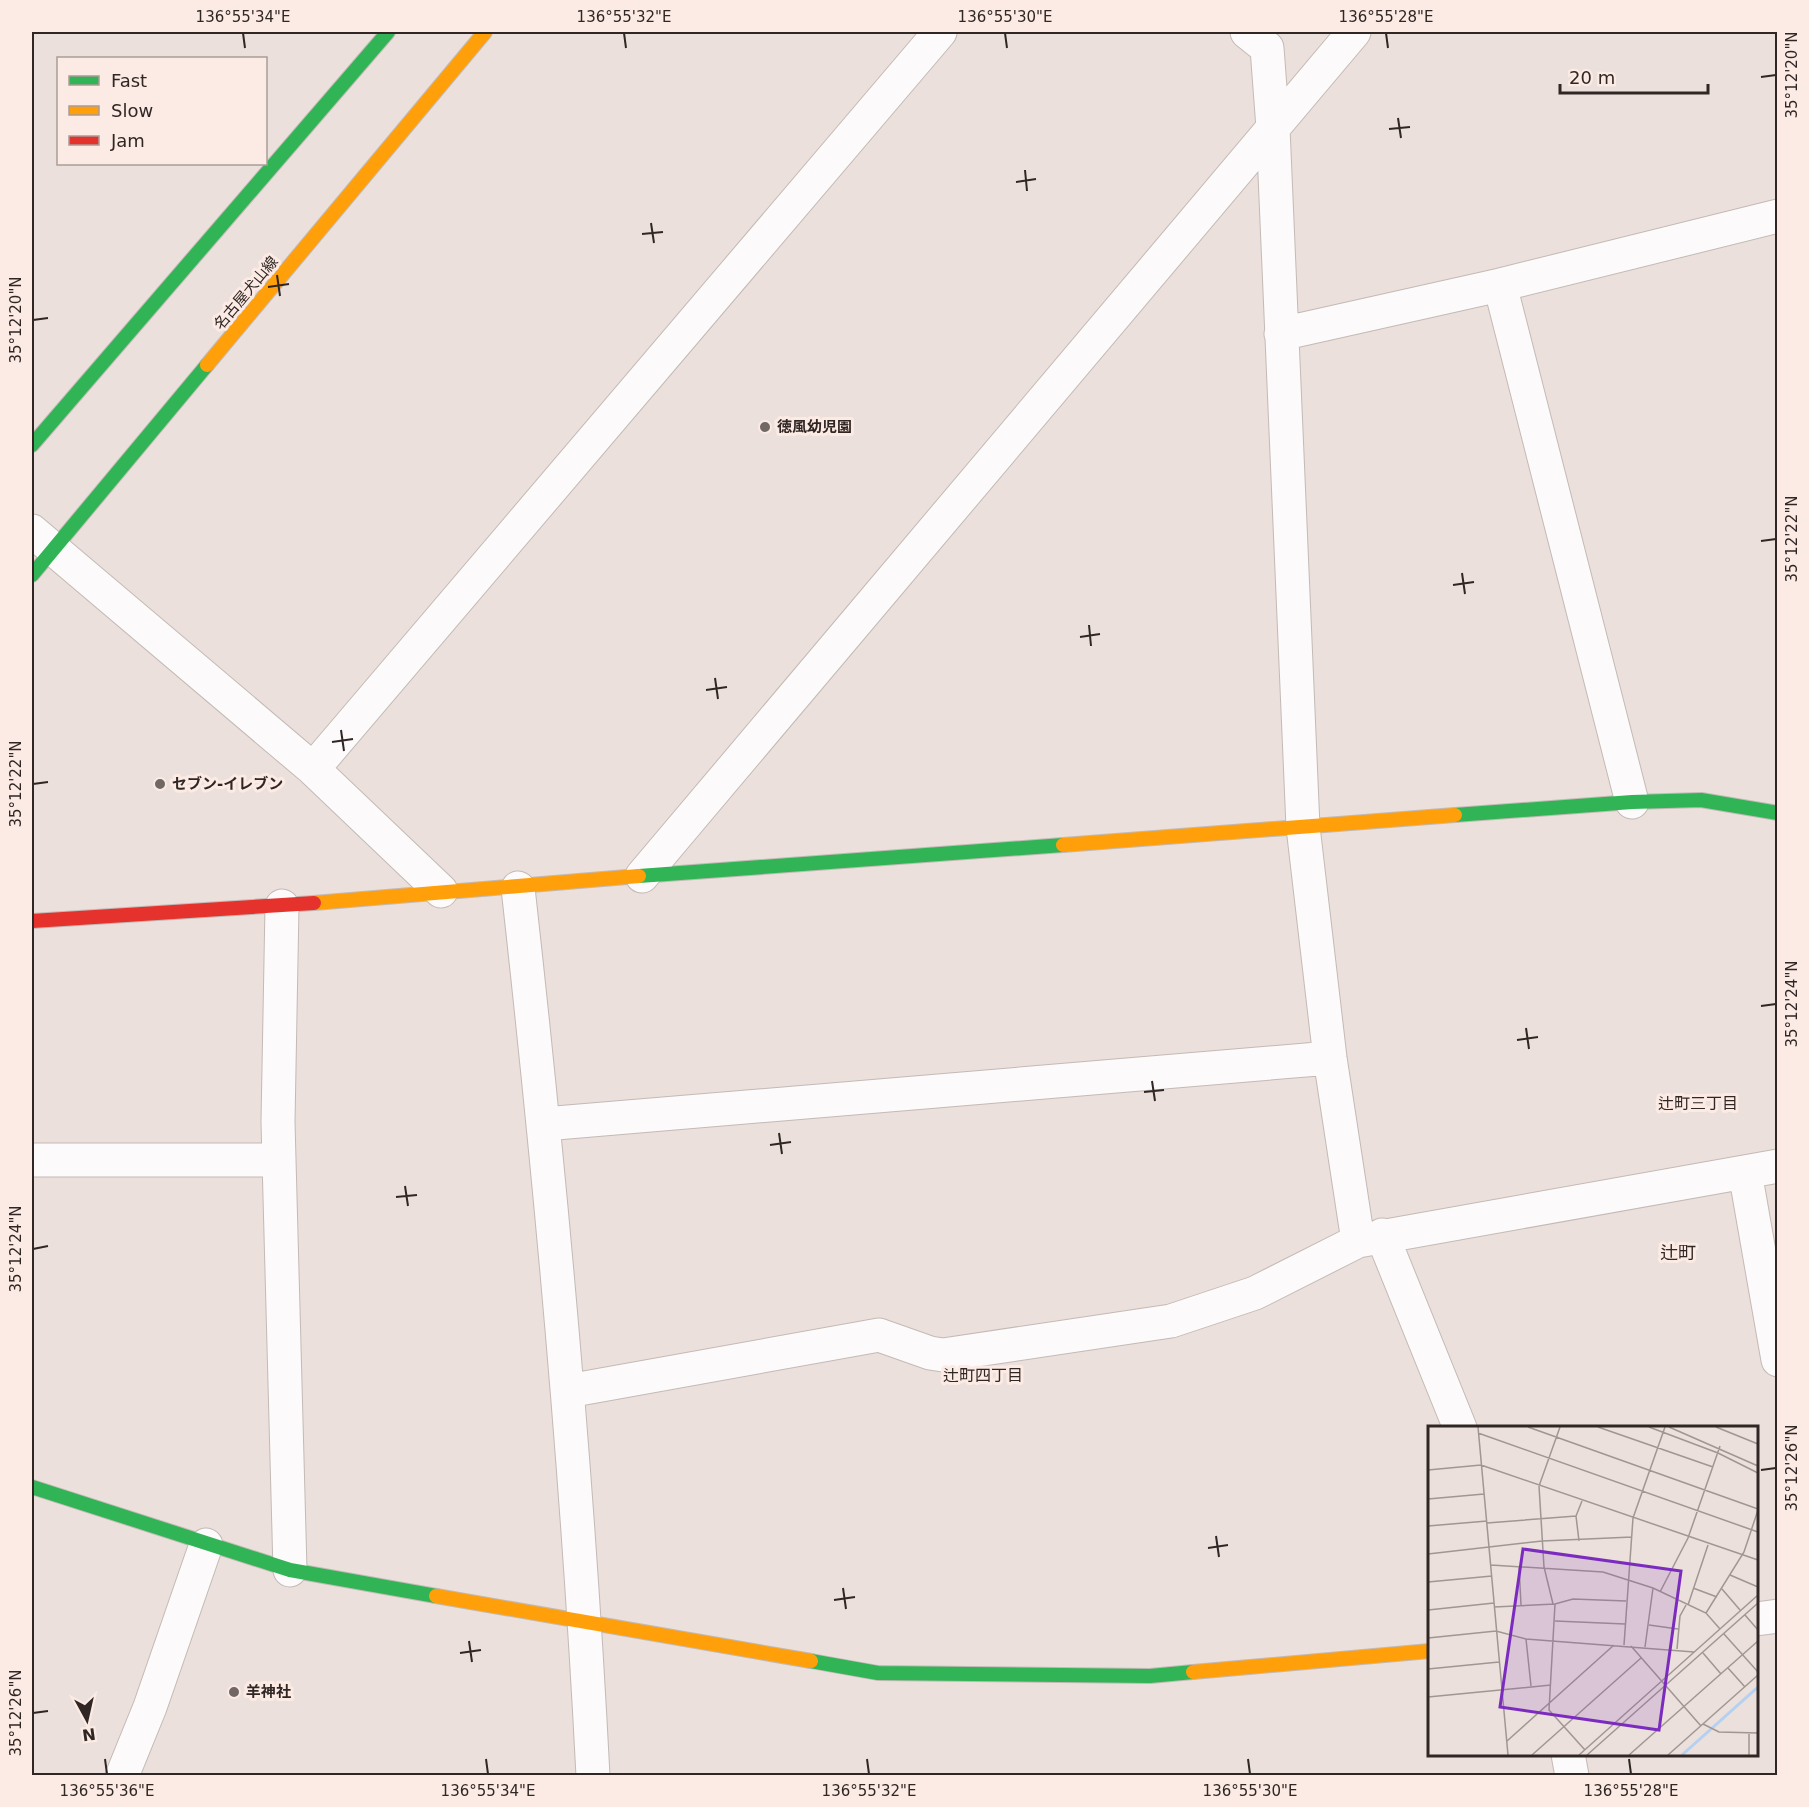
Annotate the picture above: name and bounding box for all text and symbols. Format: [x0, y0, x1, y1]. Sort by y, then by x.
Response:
text: 136°55'34"E [196, 8, 290, 26]
text: 136°55'32"E [577, 8, 671, 26]
text: 136°55'30"E [958, 8, 1052, 26]
text: 136°55'28"E [1339, 8, 1433, 26]
text: 35°12'20"N [1783, 31, 1801, 119]
legend [57, 57, 267, 165]
scale bar [1560, 57, 1708, 95]
text: 20 m [1569, 67, 1615, 88]
text: Fast [111, 70, 147, 91]
text: Slow [111, 100, 153, 121]
text: Jam [110, 130, 145, 151]
street label: 名古屋犬山線 [210, 253, 282, 333]
text: 35°12'20"N [7, 276, 25, 364]
place label: 徳風幼児園 [777, 418, 852, 436]
marker: 徳風幼児園 [758, 420, 772, 434]
text: 35°12'22"N [1783, 495, 1801, 583]
text: 35°12'22"N [7, 740, 25, 828]
place label: セブン-イレブン [172, 775, 283, 793]
marker: セブン-イレブン [153, 777, 167, 791]
text: 35°12'24"N [1783, 960, 1801, 1048]
district label: 辻町三丁目 [1658, 1094, 1738, 1113]
text: 35°12'24"N [7, 1205, 25, 1293]
district label: 辻町 [1660, 1242, 1696, 1263]
district label: 辻町四丁目 [943, 1366, 1023, 1385]
text: 35°12'26"N [1783, 1424, 1801, 1512]
inset map [1428, 1426, 1758, 1756]
text: 35°12'26"N [7, 1669, 25, 1757]
place label: 羊神社 [246, 1683, 291, 1701]
marker: 羊神社 [227, 1685, 241, 1699]
north arrow [57, 1690, 117, 1750]
text: N [81, 1724, 97, 1745]
text: 136°55'36"E [60, 1782, 154, 1800]
text: 136°55'34"E [441, 1782, 535, 1800]
text: 136°55'32"E [822, 1782, 916, 1800]
text: 136°55'30"E [1203, 1782, 1297, 1800]
text: 136°55'28"E [1584, 1782, 1678, 1800]

